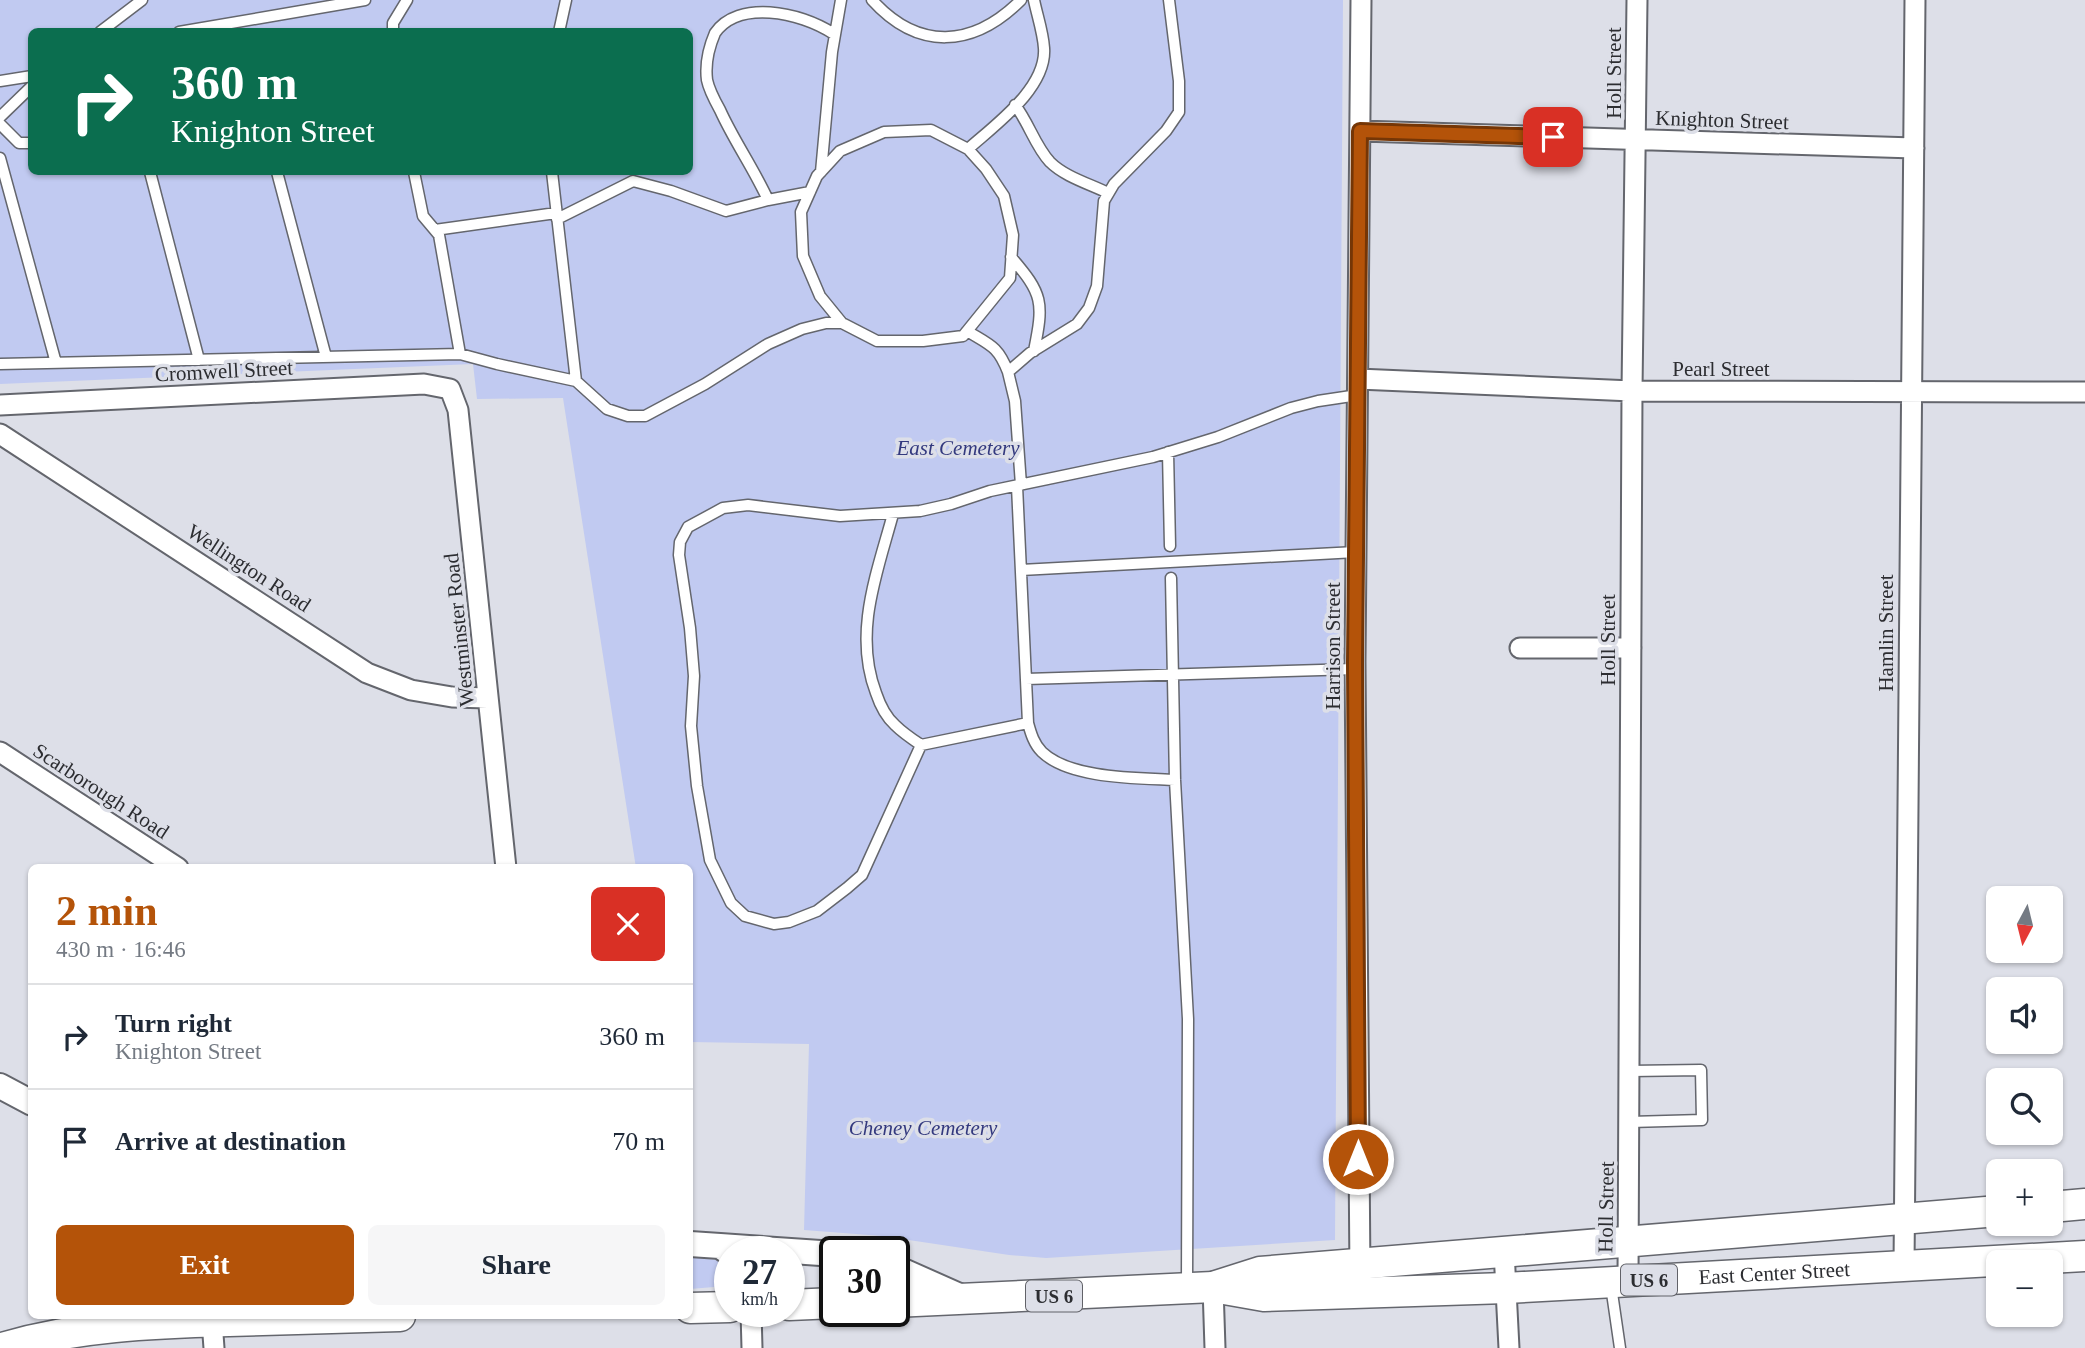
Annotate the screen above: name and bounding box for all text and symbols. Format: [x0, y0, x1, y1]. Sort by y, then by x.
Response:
street label: Holl Street [1602, 27, 1626, 119]
text: 360 m [171, 55, 298, 110]
icon: right [56, 56, 147, 147]
street label: Knighton Street [1655, 106, 1789, 134]
pin [1523, 107, 1583, 167]
text: Knighton Street [171, 113, 375, 149]
icon: arrive [1534, 118, 1572, 156]
street label: Cromwell Street [154, 355, 294, 387]
street label: Pearl Street [1672, 357, 1770, 381]
park label: East Cemetery [895, 436, 1020, 460]
street label: Wellington Road [183, 519, 316, 617]
street label: Westminster Road [439, 552, 479, 708]
street label: Hamlin Street [1874, 574, 1898, 692]
street label: Harrison Street [1321, 582, 1345, 710]
street label: Holl Street [1596, 594, 1620, 686]
street label: Scarborough Road [29, 738, 174, 844]
north arrow [1986, 886, 2063, 962]
map controls [1986, 886, 2063, 1327]
button: close [591, 887, 665, 961]
text: 2 min [56, 888, 158, 934]
text: 430 m · 16:46 [56, 937, 186, 962]
button: sound [1986, 977, 2063, 1054]
text: Turn right [115, 1009, 232, 1038]
icon: right [56, 1018, 94, 1056]
text: 360 m [599, 1022, 665, 1051]
text: Knighton Street [115, 1039, 261, 1064]
button: search [1986, 1068, 2063, 1145]
park label: Cheney Cemetery [849, 1116, 998, 1140]
position arrow [1321, 1122, 1395, 1196]
icon: arrive [56, 1123, 94, 1161]
text: Arrive at destination [115, 1127, 346, 1156]
text: 70 m [612, 1127, 665, 1156]
button: + [1986, 1159, 2063, 1236]
street label: Holl Street [1593, 1161, 1619, 1253]
button: Exit [56, 1225, 354, 1305]
button: Share [368, 1225, 665, 1305]
speed limit sign: 30 [819, 1236, 910, 1327]
button: − [1986, 1250, 2063, 1327]
text: 27 [742, 1253, 777, 1292]
street label: East Center Street [1698, 1257, 1851, 1289]
road number: US 6 [1621, 1264, 1677, 1296]
road number: US 6 [1026, 1280, 1082, 1312]
text: km/h [741, 1289, 778, 1309]

